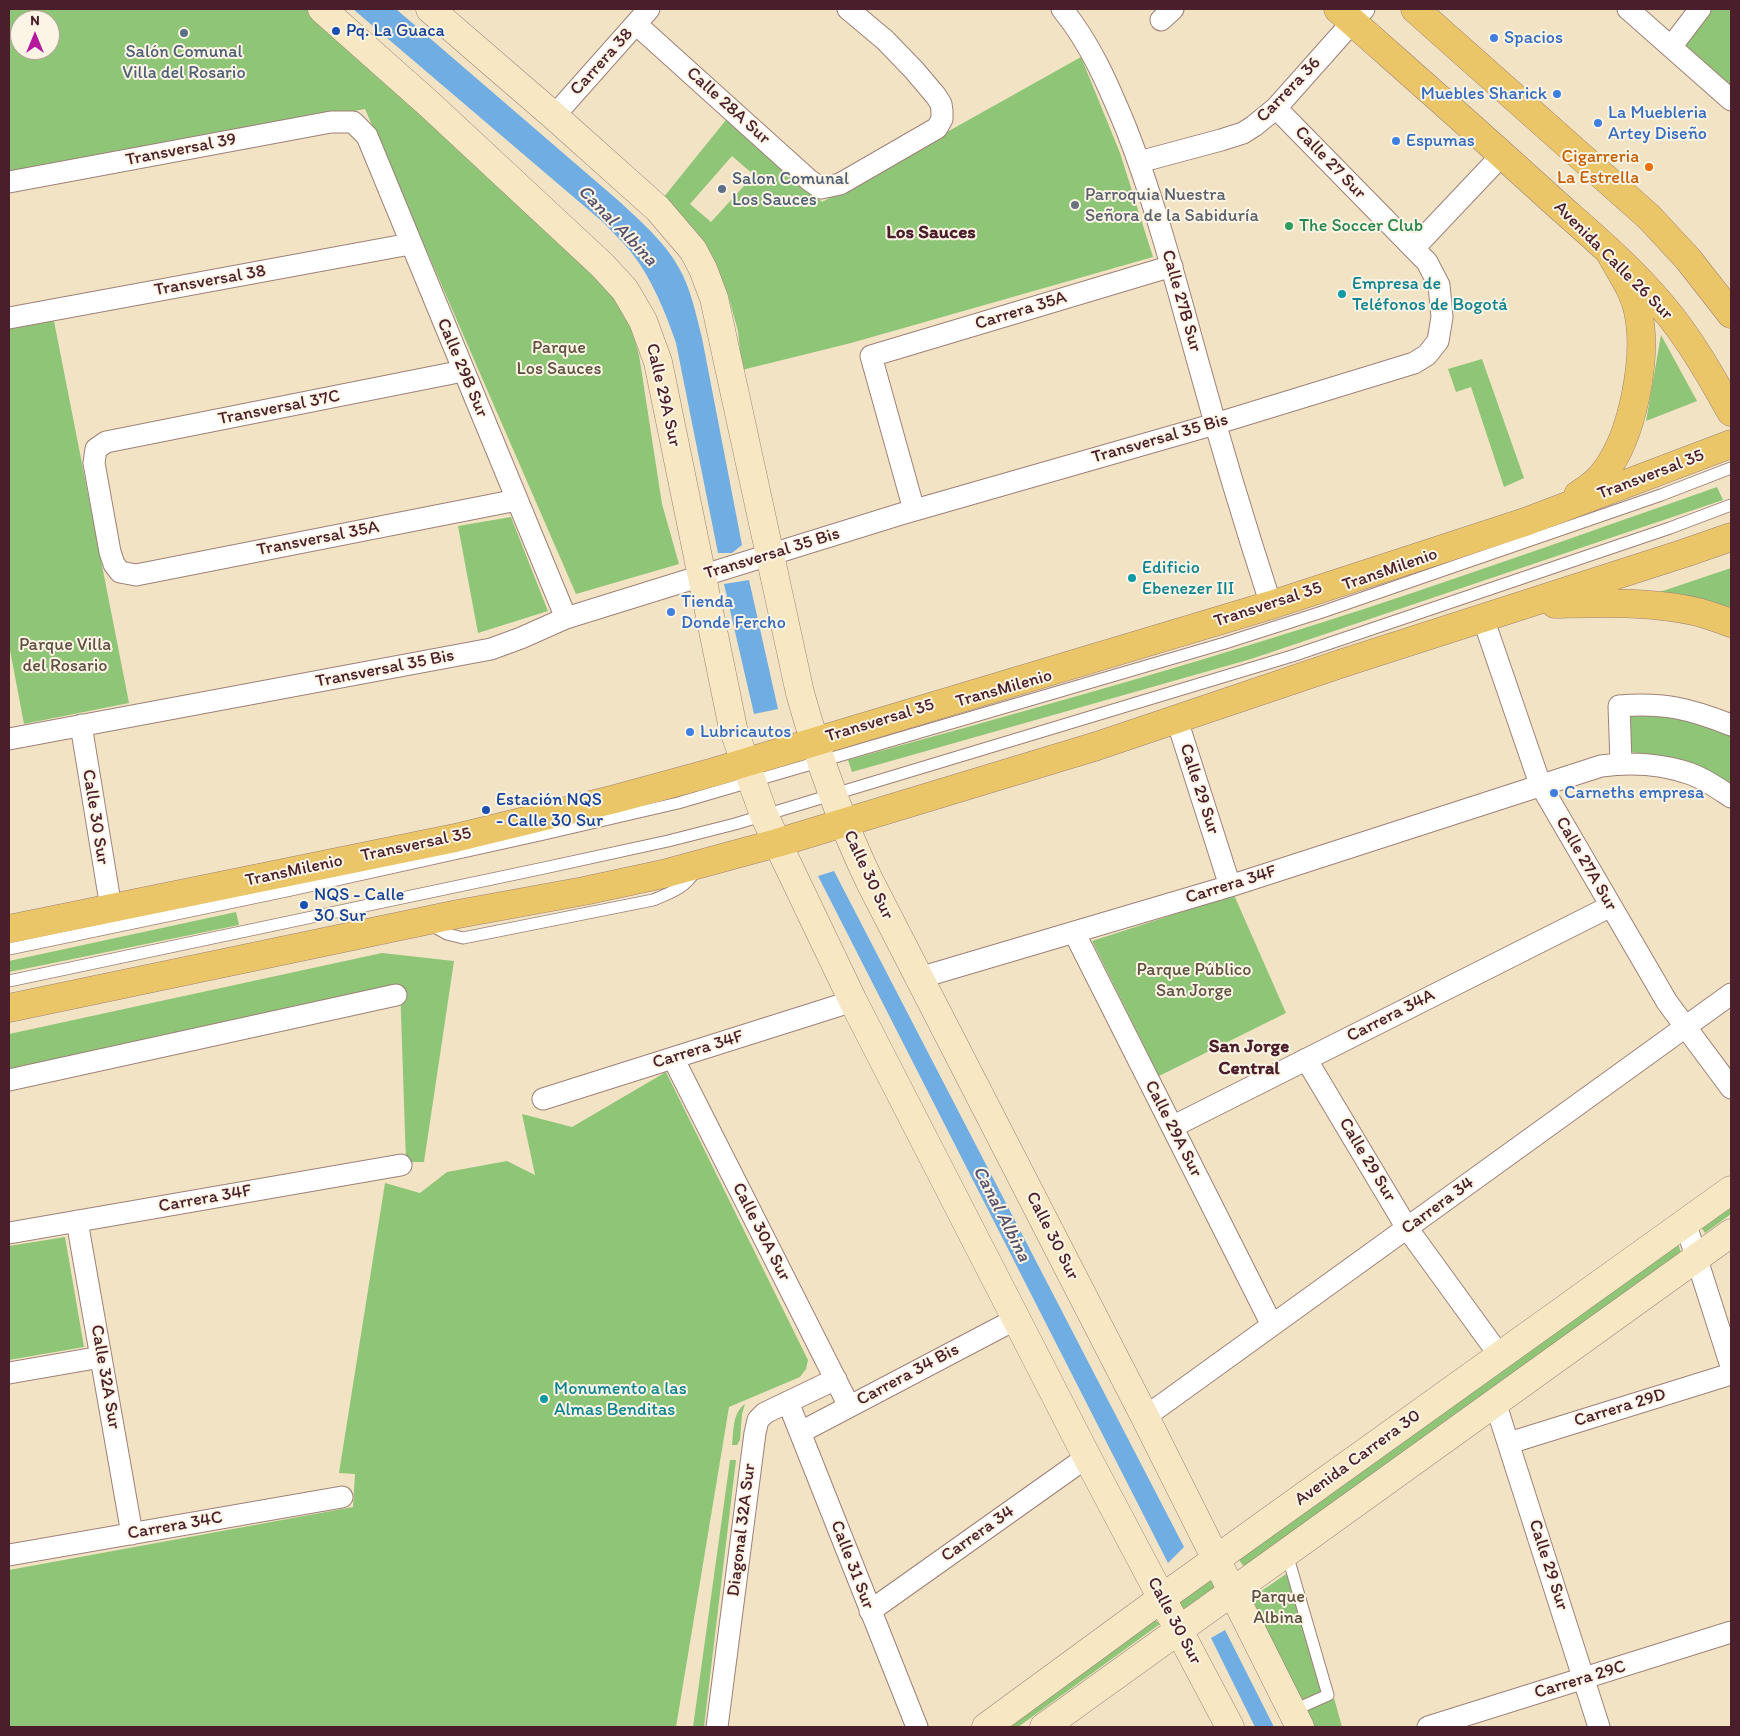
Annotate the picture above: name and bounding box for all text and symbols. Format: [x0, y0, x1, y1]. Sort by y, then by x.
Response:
north arrow [10, 10, 60, 60]
text: N [30, 12, 40, 29]
place label: Pq. La Guaca [346, 20, 445, 42]
street label: Carrera 38 [566, 24, 638, 100]
marker: Pq. La Guaca [330, 25, 342, 37]
marker: Salón Comunal Villa del Rosario [178, 27, 190, 39]
place label: Spacios [1504, 27, 1563, 49]
marker: Spacios [1488, 32, 1500, 44]
place label: Salón Comunal Villa del Rosario [122, 41, 246, 84]
street label: Carrera 36 [1252, 53, 1326, 127]
street label: Calle 28A Sur [681, 63, 775, 149]
place label: Muebles Sharick [1421, 83, 1547, 105]
marker: Muebles Sharick [1551, 88, 1563, 100]
place label: La Muebleria Artey Diseño [1608, 102, 1707, 144]
marker: La Muebleria Artey Diseño [1592, 117, 1604, 129]
street label: Calle 27 Sur [1290, 122, 1370, 204]
street label: Transversal 39 [124, 129, 238, 171]
place label: Espumas [1406, 130, 1475, 152]
marker: Espumas [1390, 135, 1402, 147]
place label: Cigarreria La Estrella [1557, 146, 1639, 188]
marker: Cigarreria La Estrella [1643, 161, 1655, 173]
place label: Salon Comunal Los Sauces [732, 168, 849, 210]
water label: Canal Albina [573, 181, 661, 271]
marker: Salon Comunal Los Sauces [716, 183, 728, 195]
place label: Parroquia Nuestra Señora de la Sabiduría [1085, 184, 1259, 226]
street label: Avenida Calle 26 Sur [1549, 197, 1677, 325]
marker: Parroquia Nuestra Señora de la Sabiduría [1069, 199, 1081, 211]
place label: The Soccer Club [1299, 215, 1423, 237]
marker: The Soccer Club [1283, 220, 1295, 232]
district label: Los Sauces [886, 222, 976, 244]
street label: Calle 27B Sur [1156, 248, 1206, 354]
street label: Transversal 38 [153, 261, 267, 301]
place label: Empresa de Teléfonos de Bogotá [1352, 273, 1508, 316]
street label: Carrera 35A [973, 287, 1069, 335]
marker: Empresa de Teléfonos de Bogotá [1336, 288, 1348, 300]
street label: Calle 29B Sur [431, 315, 493, 421]
park label: Parque Los Sauces [517, 337, 601, 379]
street label: Calle 29A Sur [641, 341, 685, 449]
street label: Transversal 37C [216, 386, 342, 430]
street label: Transversal 35 Bis [1089, 409, 1231, 469]
street label: Transversal 35 [1595, 445, 1707, 505]
street label: Transversal 35A [255, 517, 381, 561]
street label: Transversal 35 Bis [702, 523, 842, 585]
street label: TransMilenio [1340, 544, 1440, 596]
place label: Edificio Ebenezer III [1142, 557, 1234, 600]
marker: Edificio Ebenezer III [1126, 572, 1138, 584]
street label: Transversal 35 [1211, 577, 1325, 633]
place label: Tienda Donde Fercho [681, 591, 786, 634]
marker: Tienda Donde Fercho [665, 606, 677, 618]
park label: Parque Villa del Rosario [19, 634, 111, 676]
street label: Transversal 35 Bis [314, 645, 456, 693]
street label: TransMilenio [953, 665, 1055, 713]
street label: Transversal 35 [823, 694, 937, 748]
place label: Lubricautos [700, 721, 791, 743]
marker: Lubricautos [684, 726, 696, 738]
street label: Calle 29 Sur [1174, 741, 1224, 837]
street label: Calle 30 Sur [77, 768, 113, 866]
place label: Carneths empresa [1564, 782, 1704, 804]
marker: Carneths empresa [1548, 787, 1560, 799]
place label: Estación NQS - Calle 30 Sur [496, 789, 603, 832]
marker: Estación NQS - Calle 30 Sur [480, 804, 492, 816]
street label: Calle 27A Sur [1550, 813, 1622, 915]
street label: Transversal 35 [359, 823, 473, 867]
street label: Calle 30 Sur [838, 827, 898, 923]
street label: TransMilenio [243, 850, 345, 892]
street label: Carrera 34F [1183, 861, 1279, 909]
place label: NQS - Calle 30 Sur [314, 884, 404, 926]
marker: NQS - Calle 30 Sur [298, 899, 310, 911]
park label: Parque Público San Jorge [1137, 959, 1251, 1002]
street label: Carrera 34A [1343, 985, 1439, 1047]
street label: Carrera 34F [650, 1026, 746, 1074]
district label: San Jorge Central [1209, 1036, 1289, 1080]
street label: Calle 29A Sur [1139, 1077, 1207, 1181]
street label: Calle 29 Sur [1334, 1114, 1400, 1206]
water label: Canal Albina [967, 1162, 1035, 1266]
street label: Carrera 34 [1397, 1172, 1479, 1240]
street label: Calle 30A Sur [727, 1179, 795, 1285]
street label: Carrera 34F [157, 1180, 253, 1218]
street label: Calle 30 Sur [1021, 1188, 1083, 1284]
street label: Calle 32A Sur [85, 1323, 125, 1431]
street label: Carrera 34 Bis [853, 1339, 963, 1411]
place label: Monumento a las Almas Benditas [554, 1378, 687, 1420]
street label: Carrera 29D [1572, 1384, 1668, 1432]
marker: Monumento a las Almas Benditas [538, 1393, 550, 1405]
street label: Avenida Carrera 30 [1291, 1405, 1425, 1511]
street label: Diagonal 32A Sur [723, 1462, 761, 1598]
street label: Carrera 34 [937, 1501, 1019, 1567]
street label: Carrera 34C [126, 1507, 224, 1545]
street label: Calle 29 Sur [1523, 1517, 1573, 1613]
street label: Calle 31 Sur [825, 1518, 879, 1612]
street label: Calle 30 Sur [1142, 1574, 1206, 1668]
park label: Parque Albina [1251, 1586, 1305, 1628]
street label: Carrera 29C [1532, 1656, 1628, 1704]

